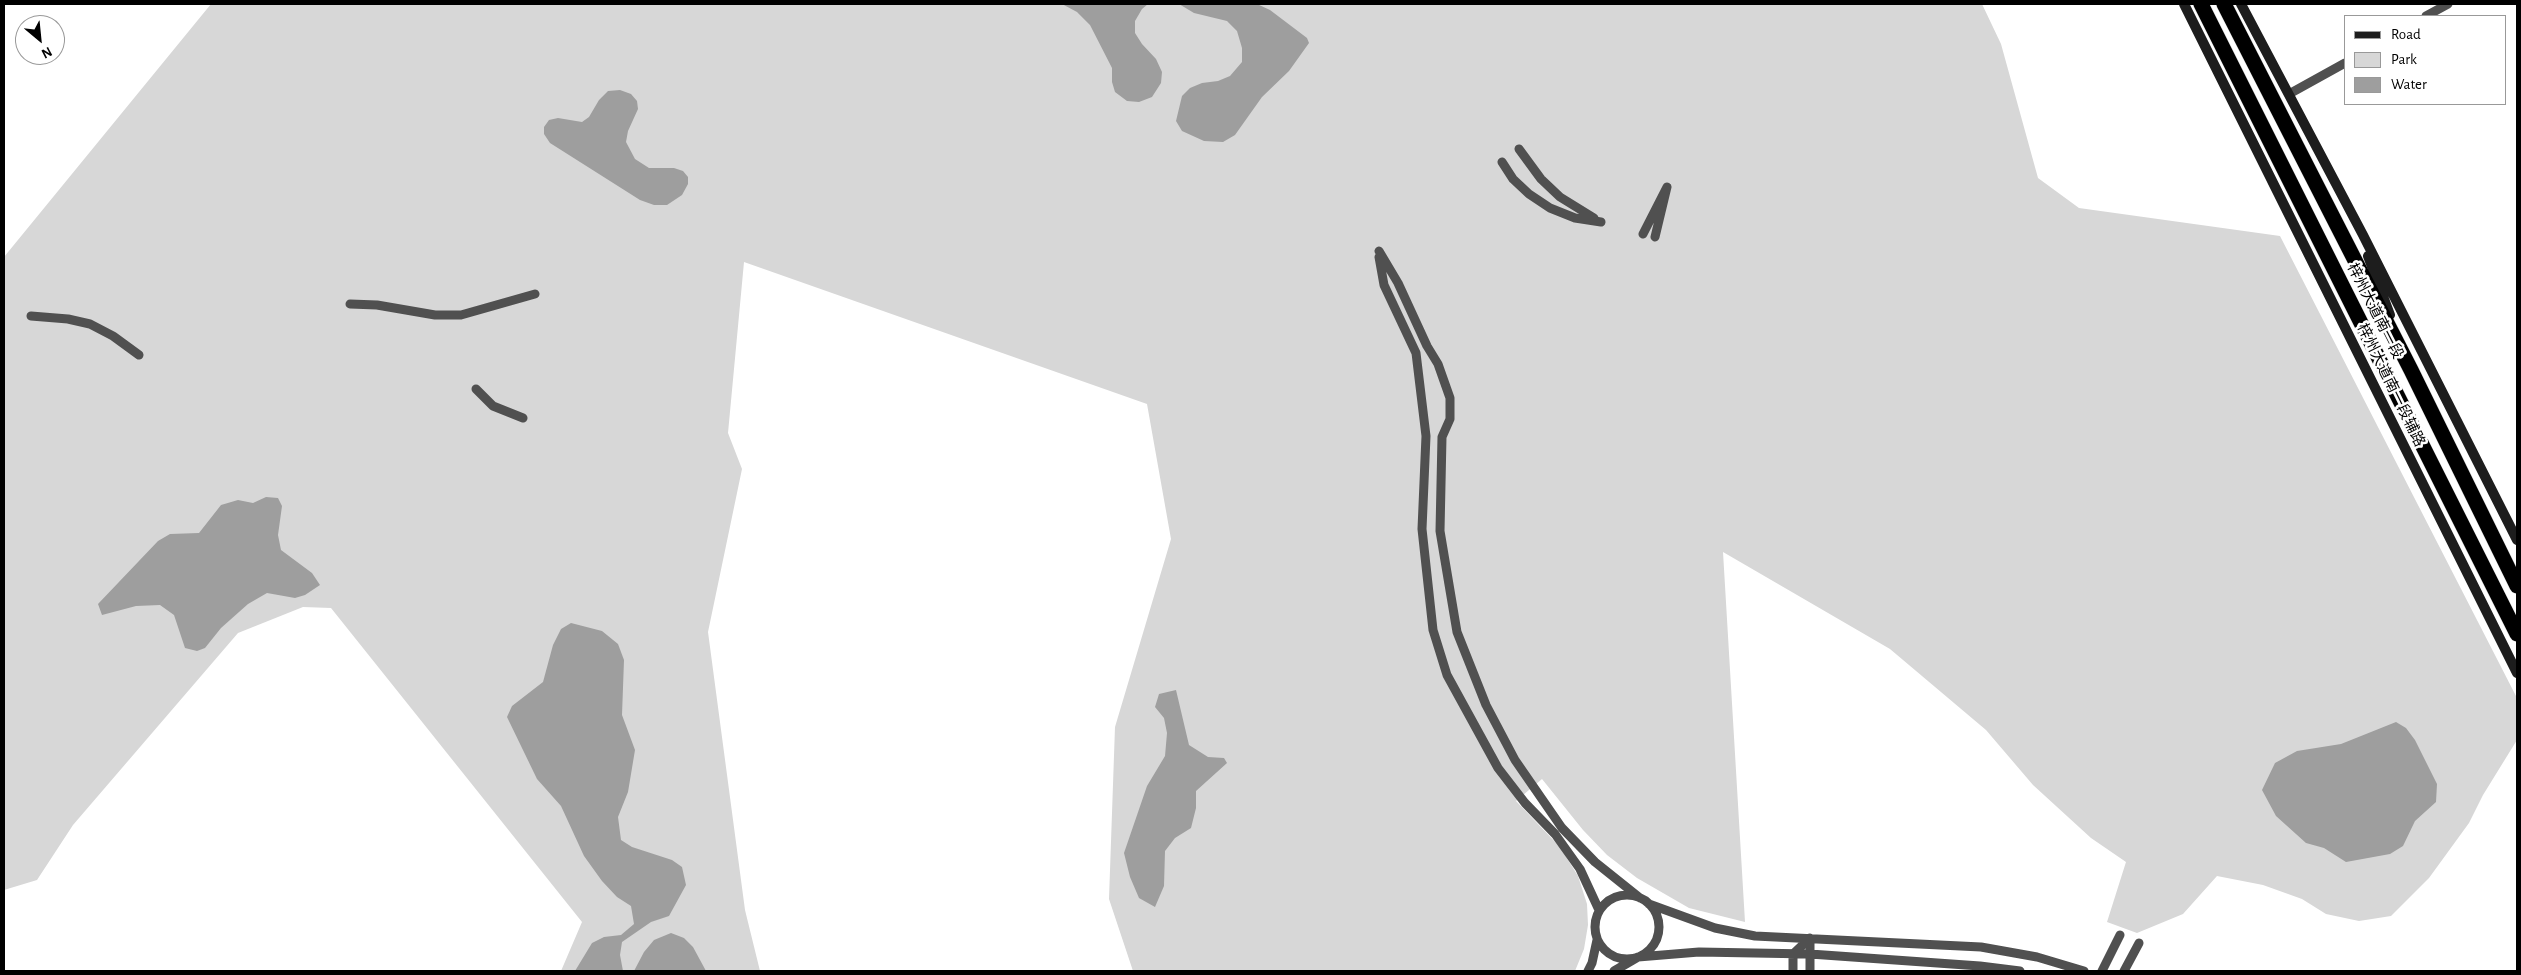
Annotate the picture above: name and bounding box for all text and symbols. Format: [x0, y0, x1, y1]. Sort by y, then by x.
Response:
north arrow [15, 15, 65, 65]
legend [2344, 15, 2506, 105]
text: Road [2391, 27, 2421, 42]
text: N [39, 44, 54, 61]
text: Park [2391, 52, 2417, 67]
text: Water [2391, 77, 2427, 92]
street label: 梓州大道南一段 [2343, 260, 2407, 362]
street label: 梓州大道南一段辅路 [2353, 320, 2429, 450]

